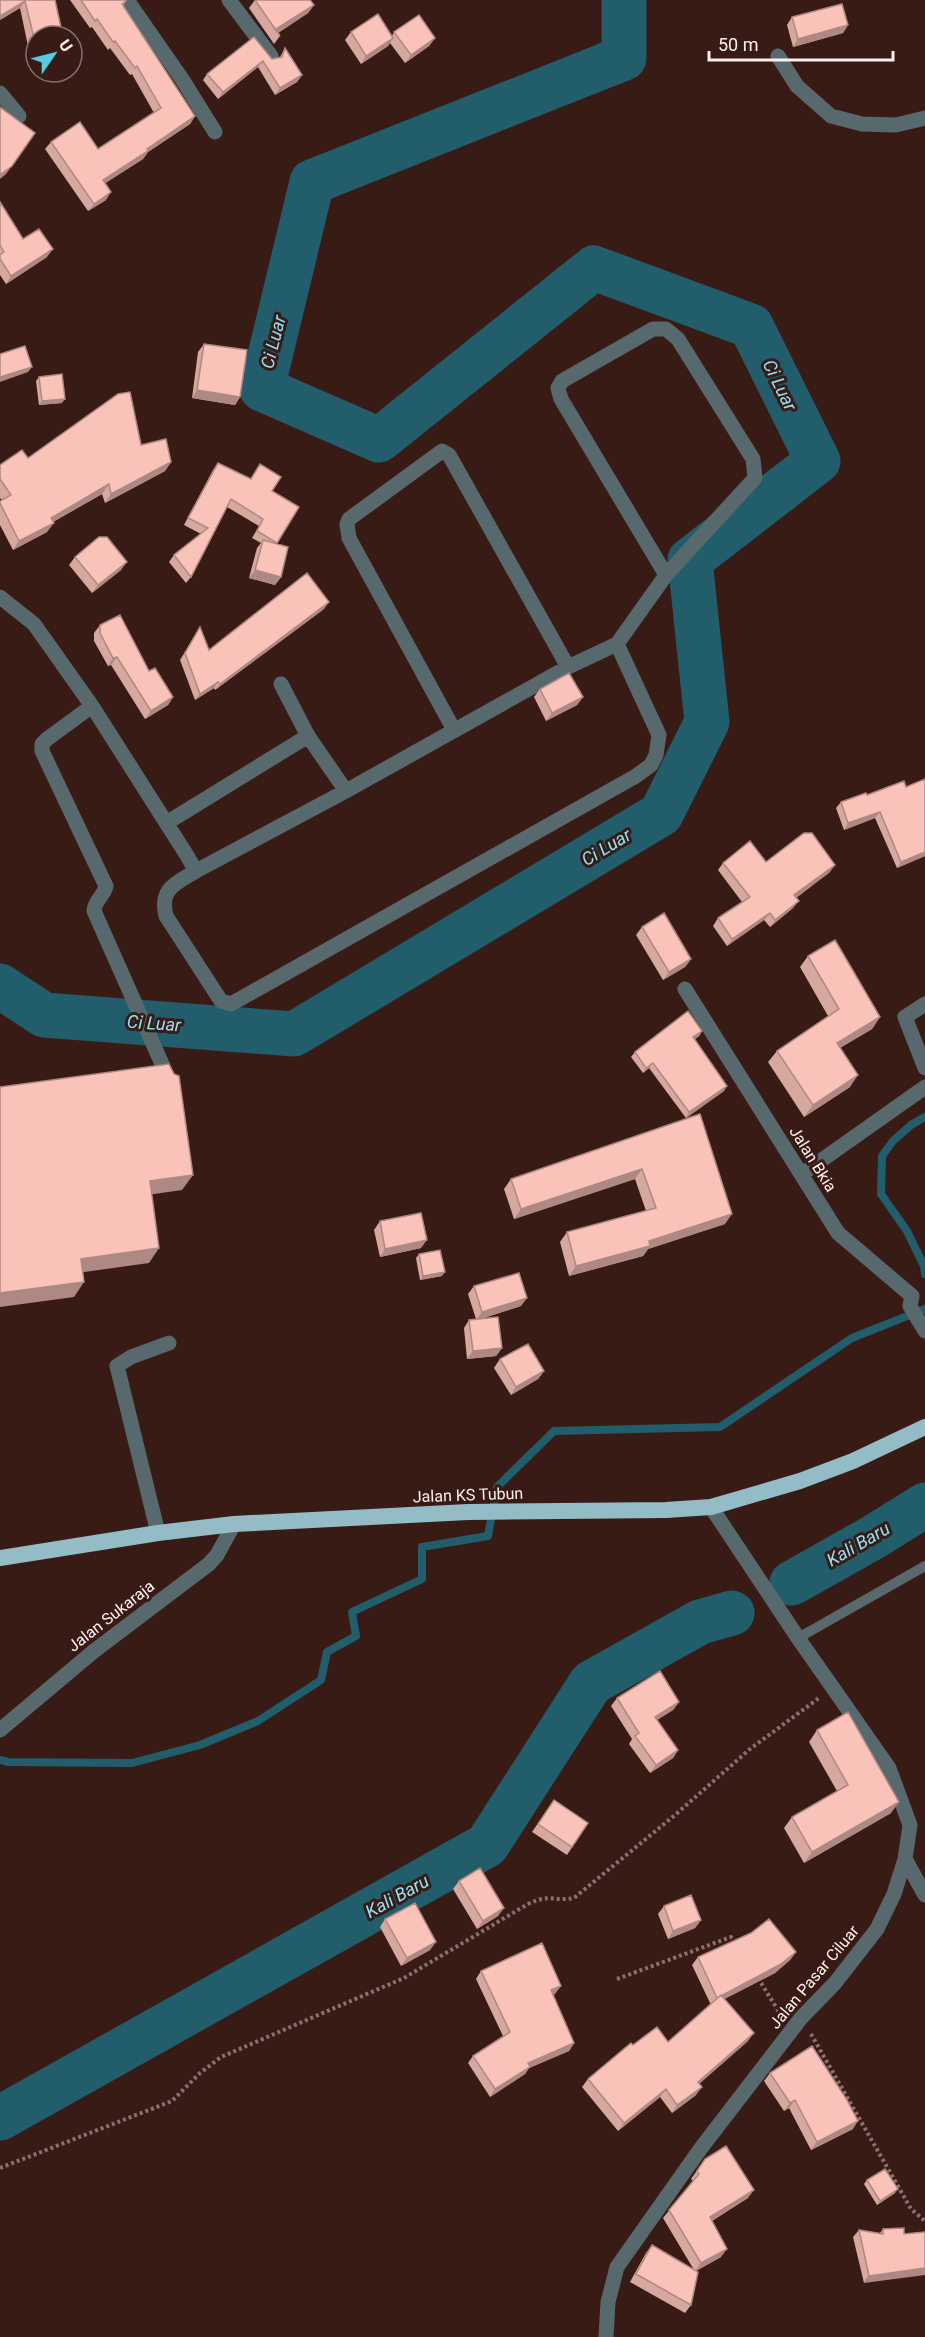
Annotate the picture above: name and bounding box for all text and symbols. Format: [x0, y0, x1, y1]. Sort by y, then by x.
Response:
north arrow [24, 24, 84, 84]
scale bar [709, 24, 894, 62]
text: 50 m [718, 34, 758, 55]
text: U [55, 36, 77, 55]
water label: Ci Luar [256, 312, 290, 371]
water label: Ci Luar [759, 356, 802, 415]
water label: Ci Luar [577, 824, 636, 870]
water label: Ci Luar [126, 1011, 183, 1035]
street label: Jalan Bkia [785, 1123, 841, 1195]
street label: Jalan KS Tubun [413, 1484, 523, 1506]
water label: Kali Baru [823, 1517, 894, 1570]
street label: Jalan Sukaraja [64, 1576, 158, 1656]
water label: Kali Baru [362, 1870, 433, 1922]
street label: Jalan Pasar Ciluar [765, 1921, 863, 2033]

